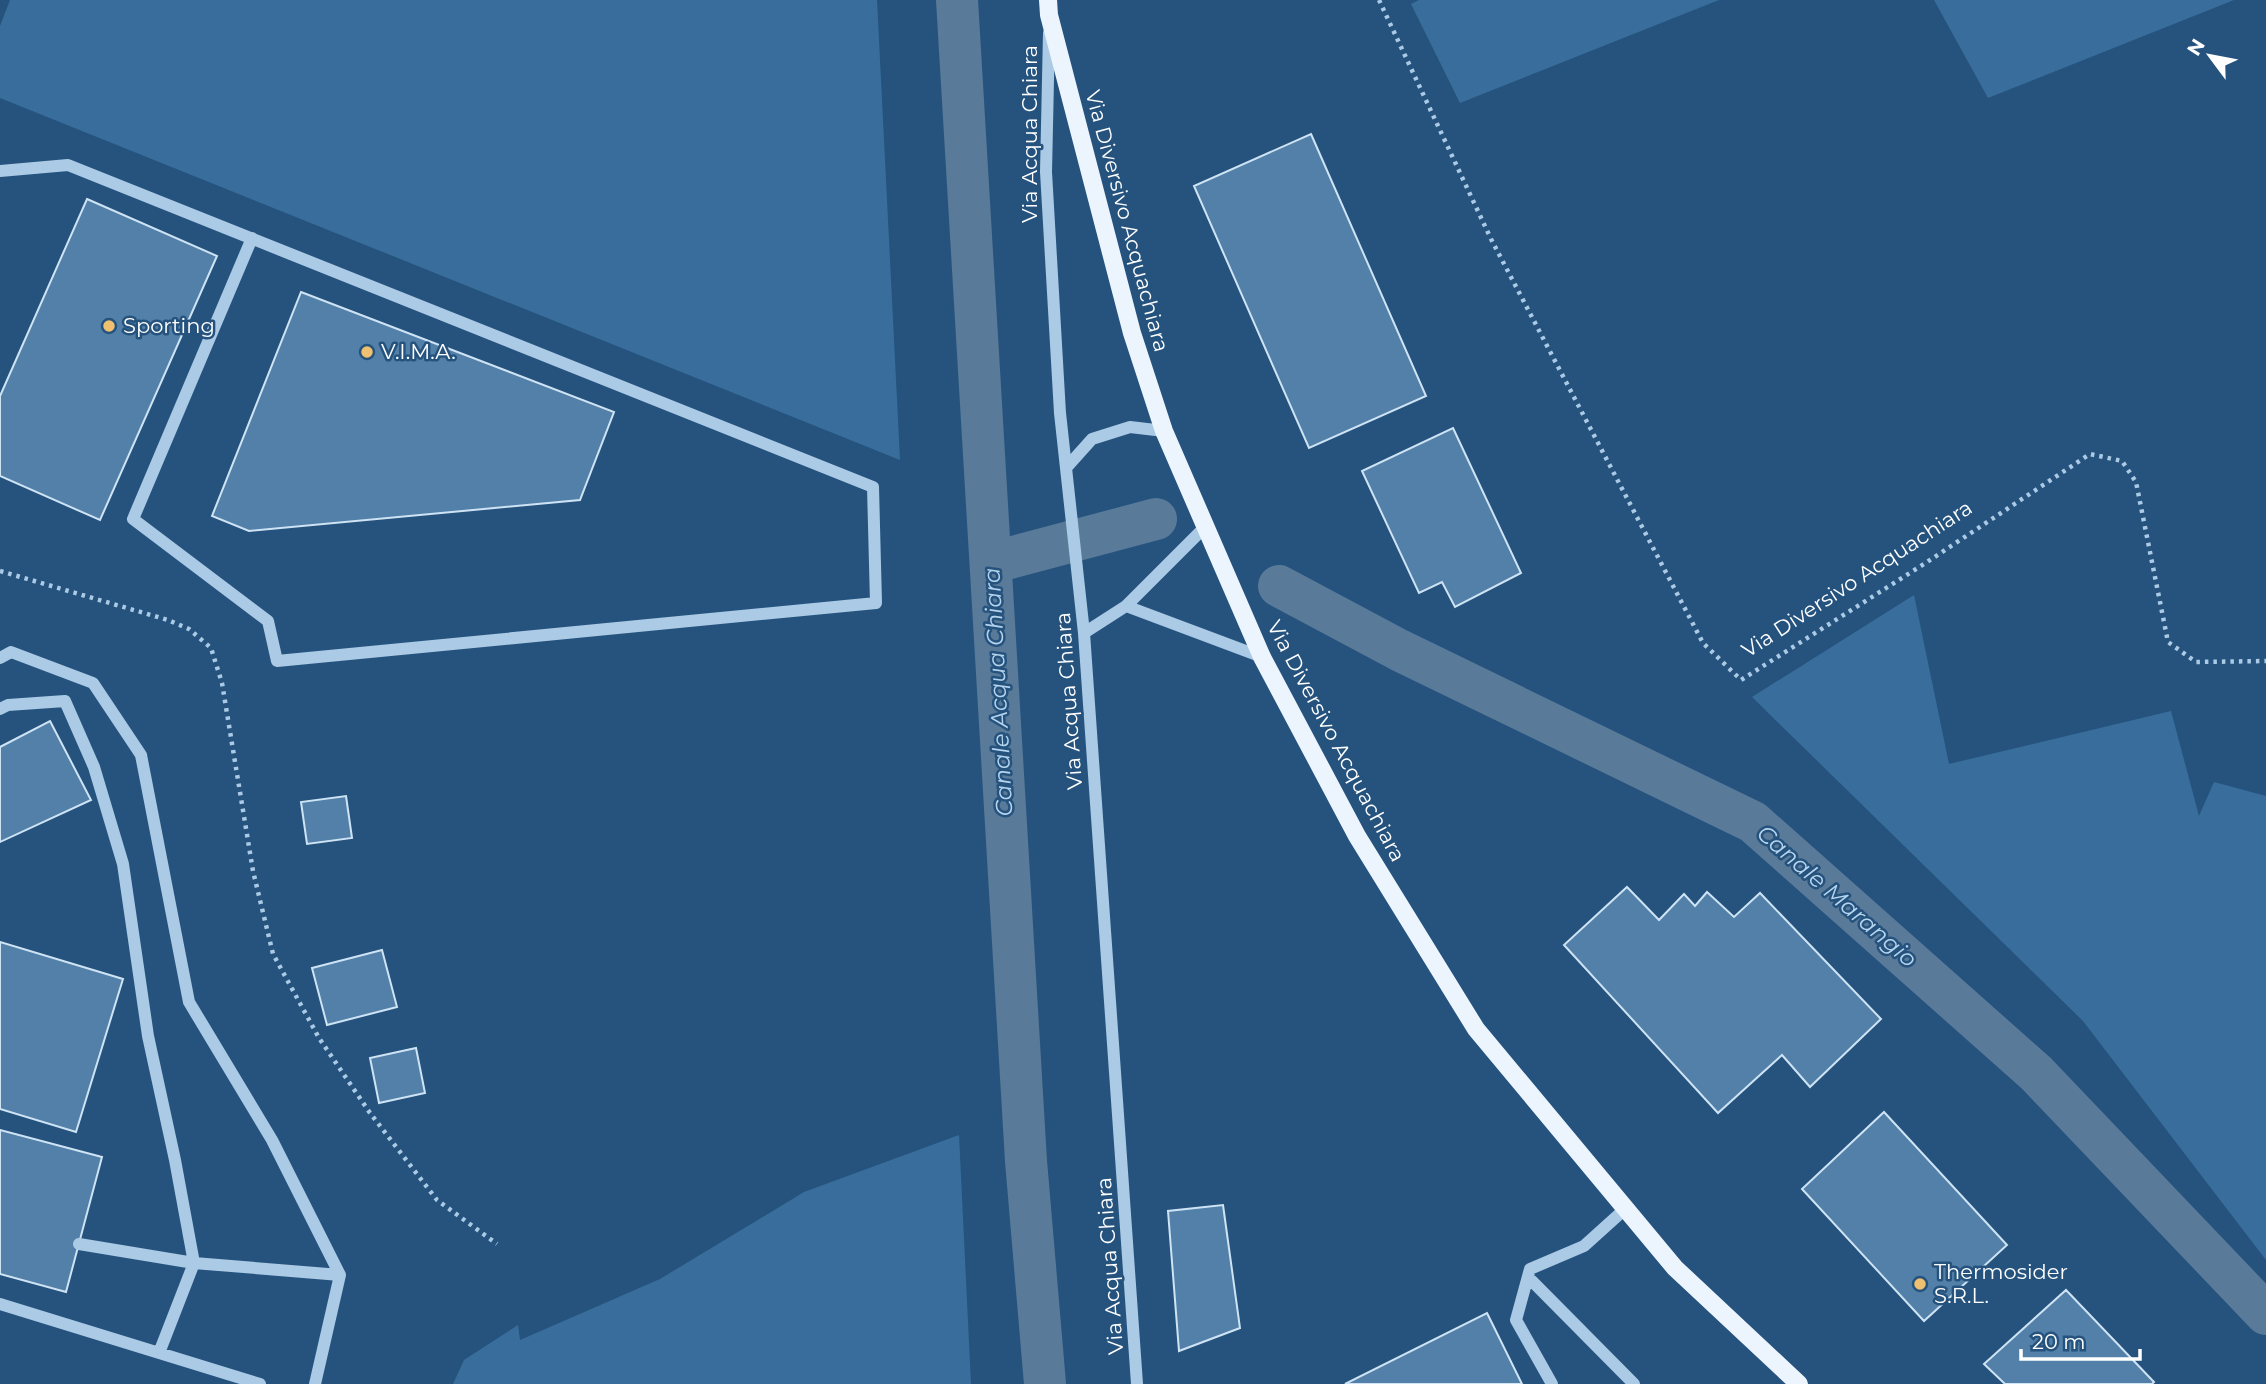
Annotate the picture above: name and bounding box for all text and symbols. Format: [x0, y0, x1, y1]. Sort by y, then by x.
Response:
north arrow [2175, 21, 2245, 91]
text: N [2182, 35, 2210, 60]
street label: Via Acqua Chiara [1017, 45, 1042, 223]
street label: Via Diversivo Acquachiara [1080, 87, 1174, 354]
place label: Sporting [123, 313, 215, 338]
marker: Sporting [101, 318, 117, 334]
place label: V.I.M.A. [381, 339, 456, 364]
marker: V.I.M.A. [359, 344, 375, 360]
street label: Via Diversivo Acquachiara [1737, 495, 1977, 663]
water label: Canale Acqua Chiara [978, 567, 1018, 817]
street label: Via Acqua Chiara [1050, 612, 1087, 791]
street label: Via Diversivo Acquachiara [1262, 616, 1411, 866]
water label: Canale Marangio [1751, 819, 1923, 973]
street label: Via Acqua Chiara [1091, 1177, 1128, 1356]
place label: Thermosider S.R.L. [1934, 1259, 2068, 1308]
marker: Thermosider S.R.L. [1912, 1276, 1928, 1292]
scale bar [2021, 1318, 2140, 1362]
text: 20 m [2032, 1329, 2086, 1354]

